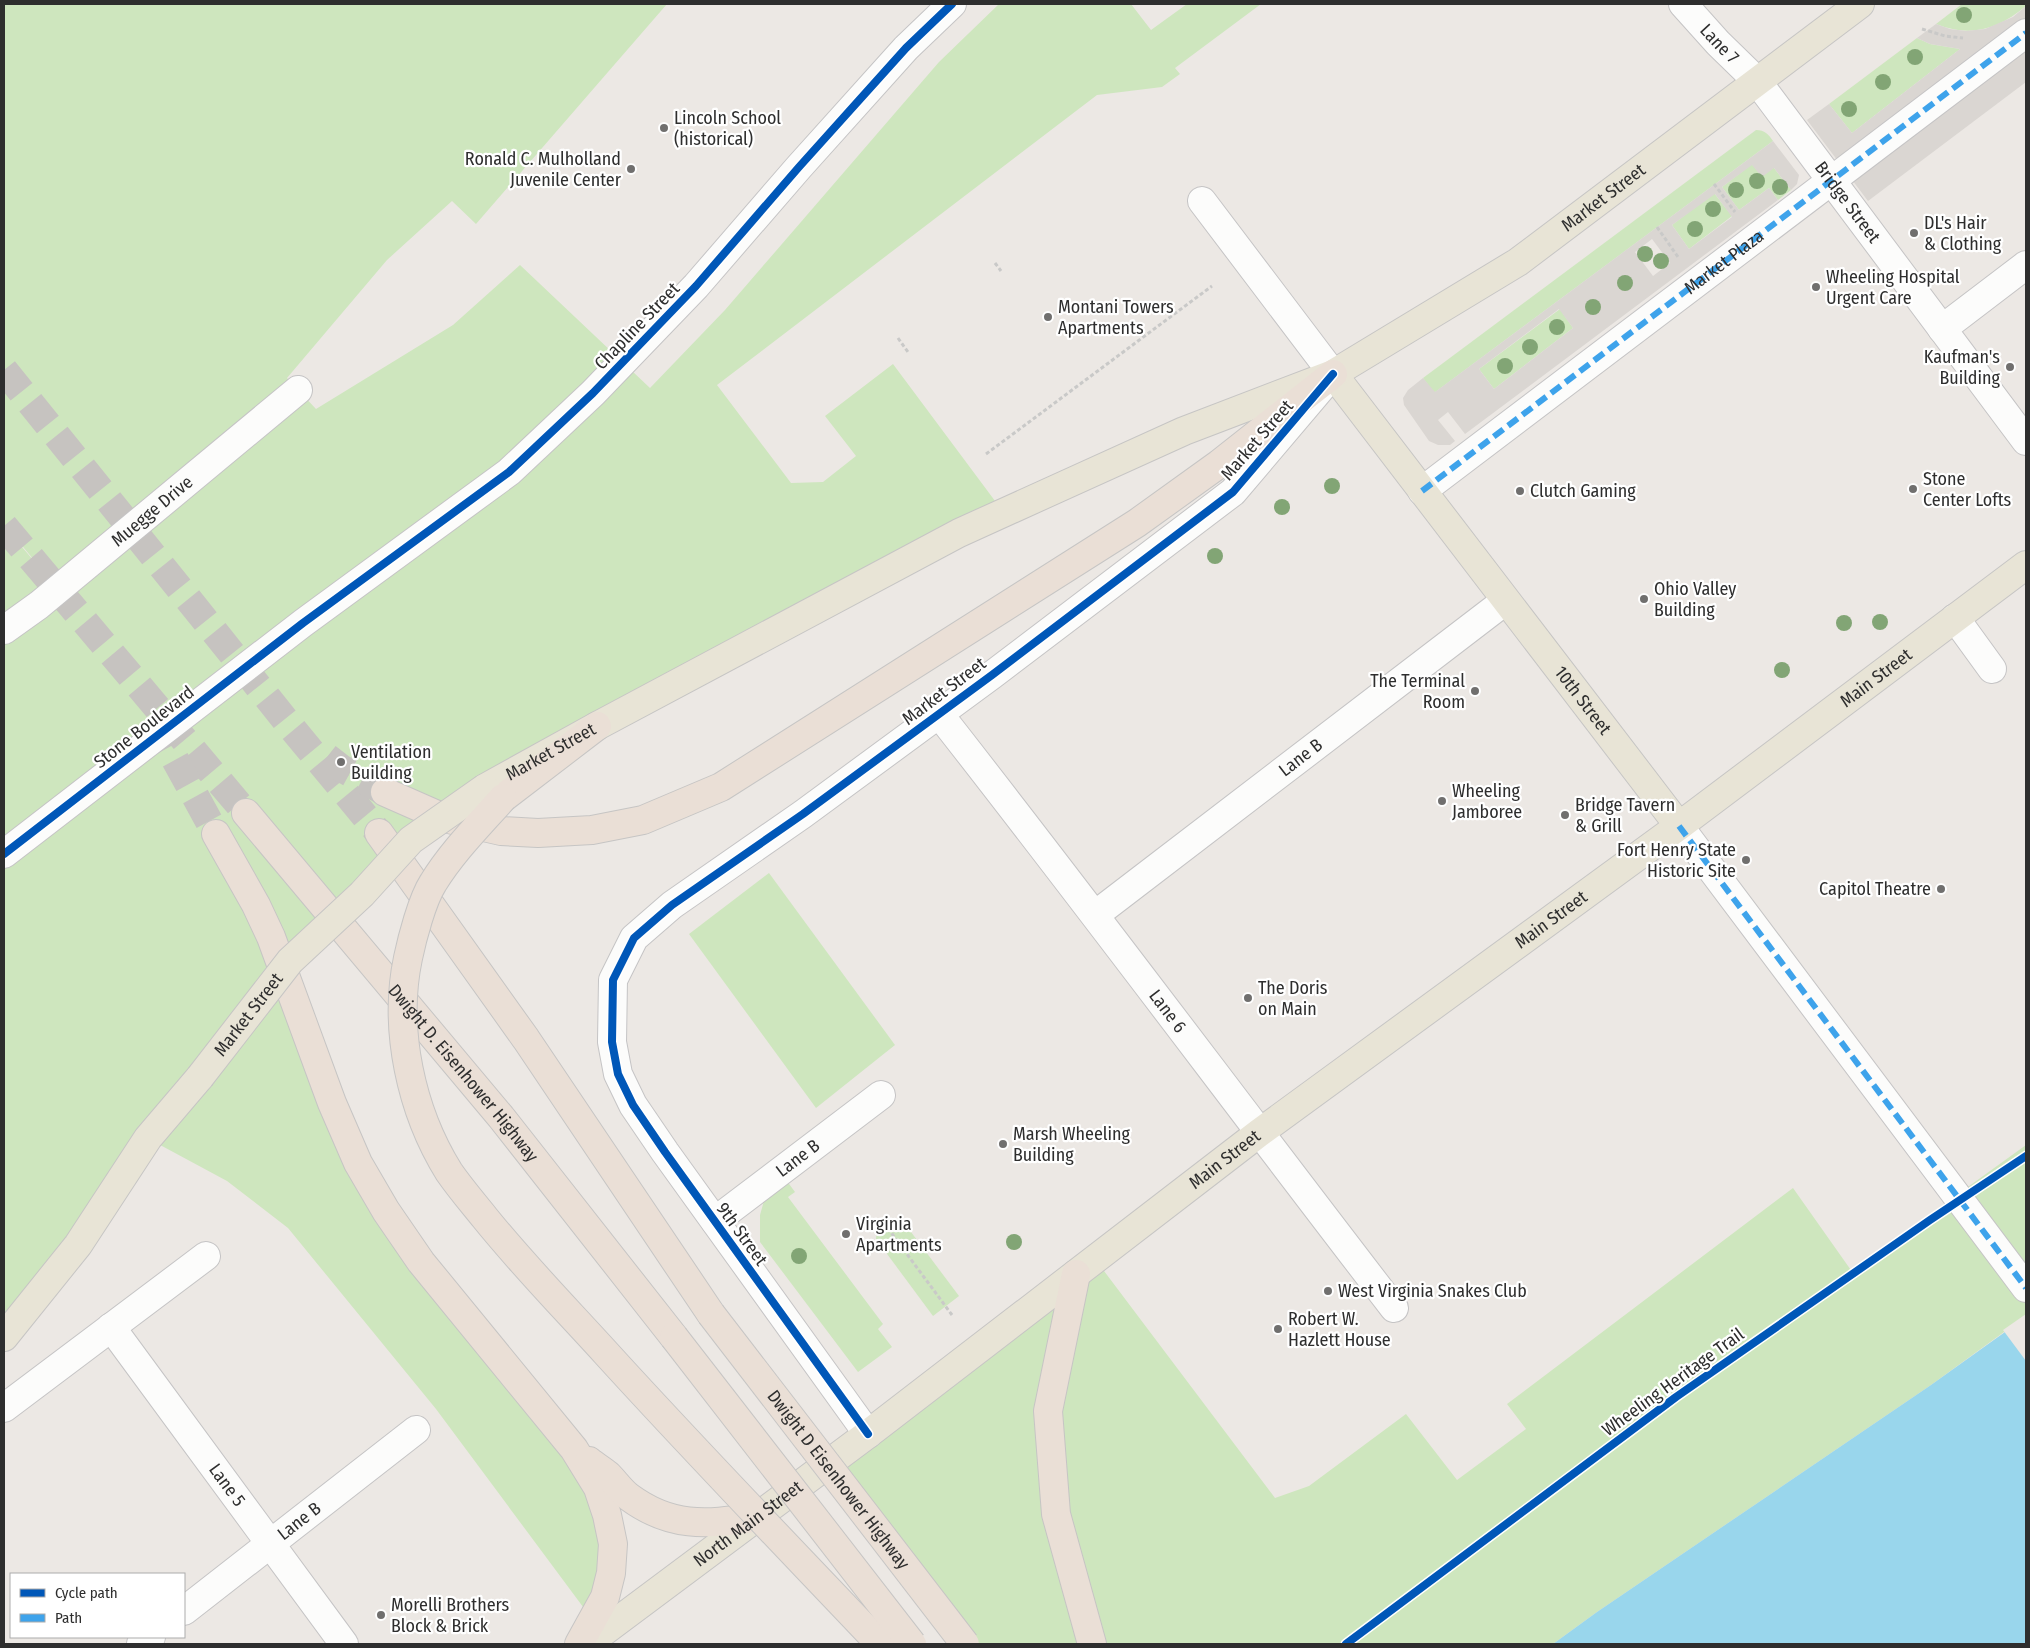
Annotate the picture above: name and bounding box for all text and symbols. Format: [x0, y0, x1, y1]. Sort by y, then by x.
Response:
street label: Lane 7 [1695, 19, 1744, 68]
place label: Lincoln School (historical) [674, 107, 781, 150]
marker: Lincoln School (historical) [658, 122, 670, 134]
place label: Ronald C. Mulholland Juvenile Center [465, 148, 622, 191]
street label: Bridge Street [1810, 157, 1885, 247]
street label: Market Street [1557, 159, 1650, 236]
marker: Ronald C. Mulholland Juvenile Center [625, 163, 637, 175]
place label: DL's Hair & Clothing [1924, 212, 2002, 255]
street label: Market Plaza [1680, 225, 1768, 299]
marker: DL's Hair & Clothing [1908, 227, 1920, 239]
place label: Wheeling Hospital Urgent Care [1826, 266, 1960, 309]
street label: Chapline Street [590, 278, 684, 374]
marker: Wheeling Hospital Urgent Care [1810, 281, 1822, 293]
place label: Montani Towers Apartments [1058, 296, 1174, 339]
marker: Montani Towers Apartments [1042, 311, 1054, 323]
place label: Kaufman's Building [1924, 346, 2001, 389]
marker: Kaufman's Building [2004, 361, 2016, 373]
street label: Market Street [1216, 395, 1298, 485]
place label: Stone Center Lofts [1923, 468, 2012, 511]
street label: Muegge Drive [107, 471, 197, 551]
place label: Clutch Gaming [1530, 480, 1636, 502]
marker: Stone Center Lofts [1907, 483, 1919, 495]
marker: Clutch Gaming [1514, 485, 1526, 497]
place label: Ohio Valley Building [1654, 578, 1736, 621]
marker: Ohio Valley Building [1638, 593, 1650, 605]
street label: Main Street [1836, 644, 1916, 712]
street label: Market Street [898, 652, 990, 730]
street label: 10th Street [1550, 662, 1616, 739]
place label: The Terminal Room [1370, 670, 1465, 713]
street label: Stone Boulevard [90, 681, 198, 773]
marker: The Terminal Room [1469, 685, 1481, 697]
street label: Market Street [502, 718, 600, 785]
street label: Lane B [1274, 734, 1327, 781]
place label: Ventilation Building [351, 741, 431, 784]
marker: Ventilation Building [335, 756, 347, 768]
place label: Wheeling Jamboree [1452, 780, 1522, 823]
place label: Bridge Tavern & Grill [1575, 794, 1675, 837]
marker: Wheeling Jamboree [1436, 795, 1448, 807]
marker: Bridge Tavern & Grill [1559, 809, 1571, 821]
place label: Fort Henry State Historic Site [1617, 839, 1736, 882]
marker: Fort Henry State Historic Site [1740, 854, 1752, 866]
place label: Capitol Theatre [1819, 878, 1931, 900]
marker: Capitol Theatre [1935, 883, 1947, 895]
street label: Main Street [1511, 886, 1592, 953]
street label: Market Street [209, 968, 288, 1061]
place label: The Doris on Main [1258, 977, 1328, 1020]
street label: Dwight D. Eisenhower Highway [383, 980, 543, 1166]
street label: Lane 6 [1144, 985, 1191, 1037]
marker: The Doris on Main [1242, 992, 1254, 1004]
place label: Marsh Wheeling Building [1013, 1123, 1131, 1166]
street label: Main Street [1185, 1125, 1265, 1194]
street label: Lane B [772, 1134, 824, 1182]
marker: Marsh Wheeling Building [997, 1138, 1009, 1150]
street label: 9th Street [712, 1198, 772, 1270]
place label: Virginia Apartments [856, 1213, 942, 1256]
marker: Virginia Apartments [840, 1228, 852, 1240]
place label: West Virginia Snakes Club [1338, 1280, 1527, 1302]
marker: West Virginia Snakes Club [1322, 1285, 1334, 1297]
place label: Robert W. Hazlett House [1288, 1308, 1391, 1351]
marker: Robert W. Hazlett House [1272, 1323, 1284, 1335]
street label: Wheeling Heritage Trail [1598, 1323, 1748, 1441]
street label: Dwight D Eisenhower Highway [763, 1386, 914, 1574]
street label: Lane 5 [204, 1459, 250, 1511]
street label: North Main Street [689, 1476, 807, 1572]
street label: Lane B [273, 1497, 325, 1545]
legend [10, 1573, 185, 1638]
text: Cycle path [55, 1584, 118, 1602]
place label: Morelli Brothers Block & Brick [391, 1594, 510, 1637]
text: Path [55, 1609, 82, 1627]
marker: Morelli Brothers Block & Brick [375, 1609, 387, 1621]

